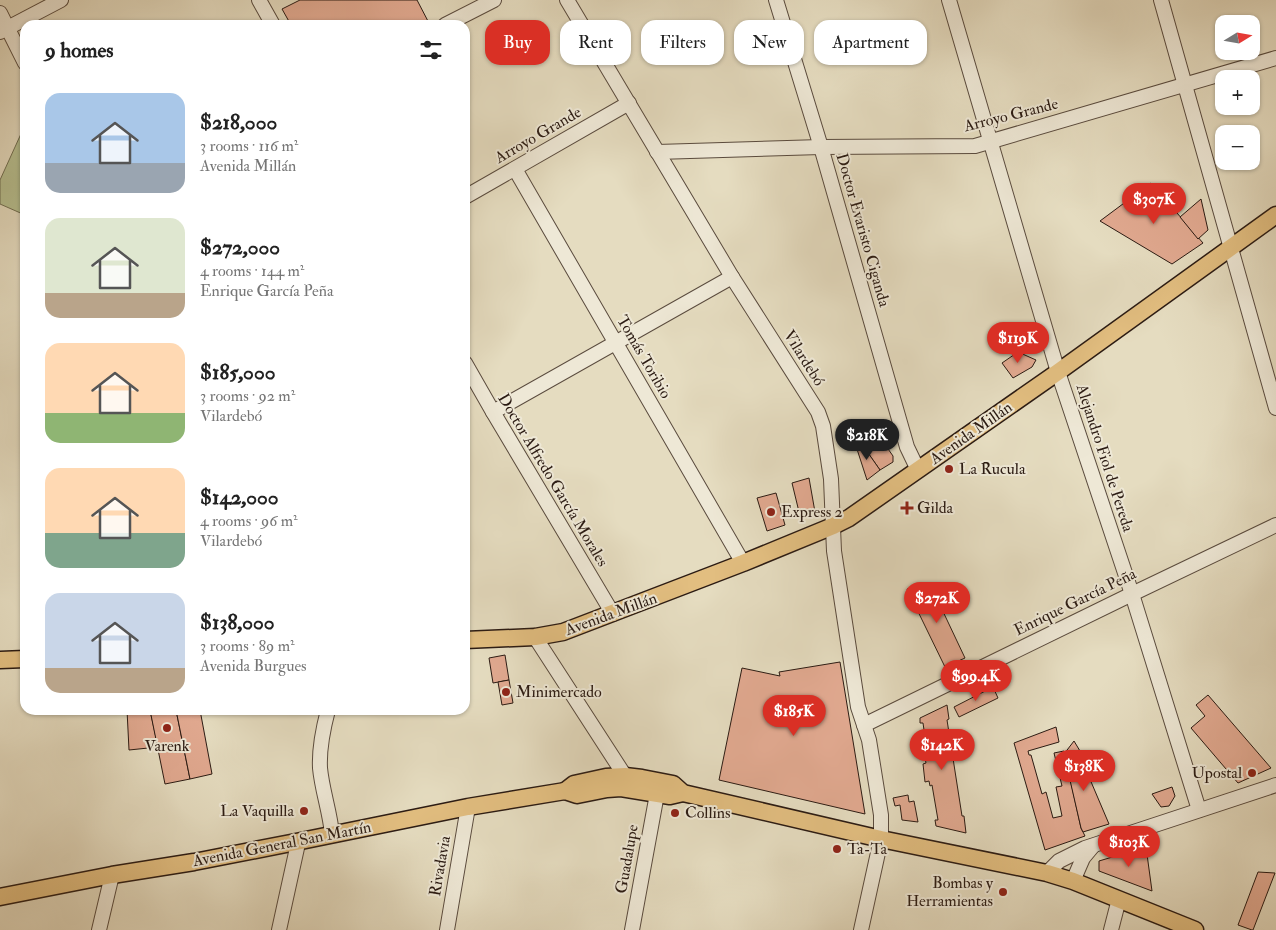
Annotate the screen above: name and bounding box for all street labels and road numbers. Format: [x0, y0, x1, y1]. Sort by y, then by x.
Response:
street label: Arroyo Grande [961, 94, 1060, 137]
street label: Arroyo Grande [490, 102, 585, 168]
street label: Doctor Evaristo Ciganda [832, 151, 895, 309]
street label: Tomás Toribio [612, 312, 676, 402]
street label: Vilardebó [779, 326, 829, 390]
street label: Alejandro Fiol de Pereda [1071, 381, 1138, 535]
street label: Doctor Alfredo García Morales [493, 390, 613, 570]
street label: Avenida Millán [925, 397, 1016, 469]
street label: Enrique García Peña [1011, 564, 1140, 640]
street label: Avenida Millán [561, 588, 660, 640]
street label: Avenida General San Martín [190, 817, 373, 871]
street label: Guadalupe [611, 823, 644, 895]
street label: Rivadavia [425, 834, 455, 898]

